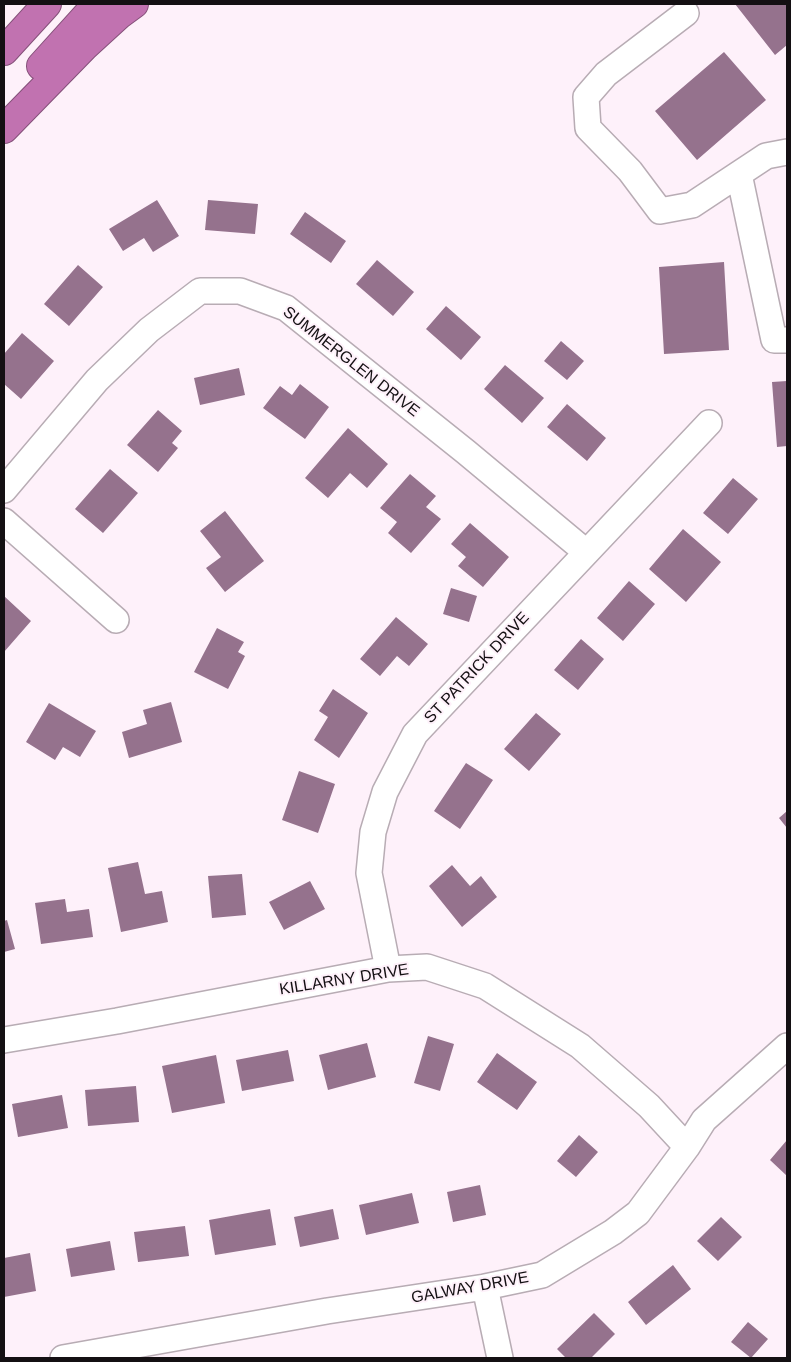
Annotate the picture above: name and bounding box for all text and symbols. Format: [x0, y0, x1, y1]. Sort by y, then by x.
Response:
street label: SUMMERGLEN DRIVE [279, 303, 423, 421]
street label: ST PATRICK DRIVE [420, 608, 534, 728]
street label: KILLARNY DRIVE [278, 960, 410, 1000]
street label: GALWAY DRIVE [410, 1268, 530, 1308]

